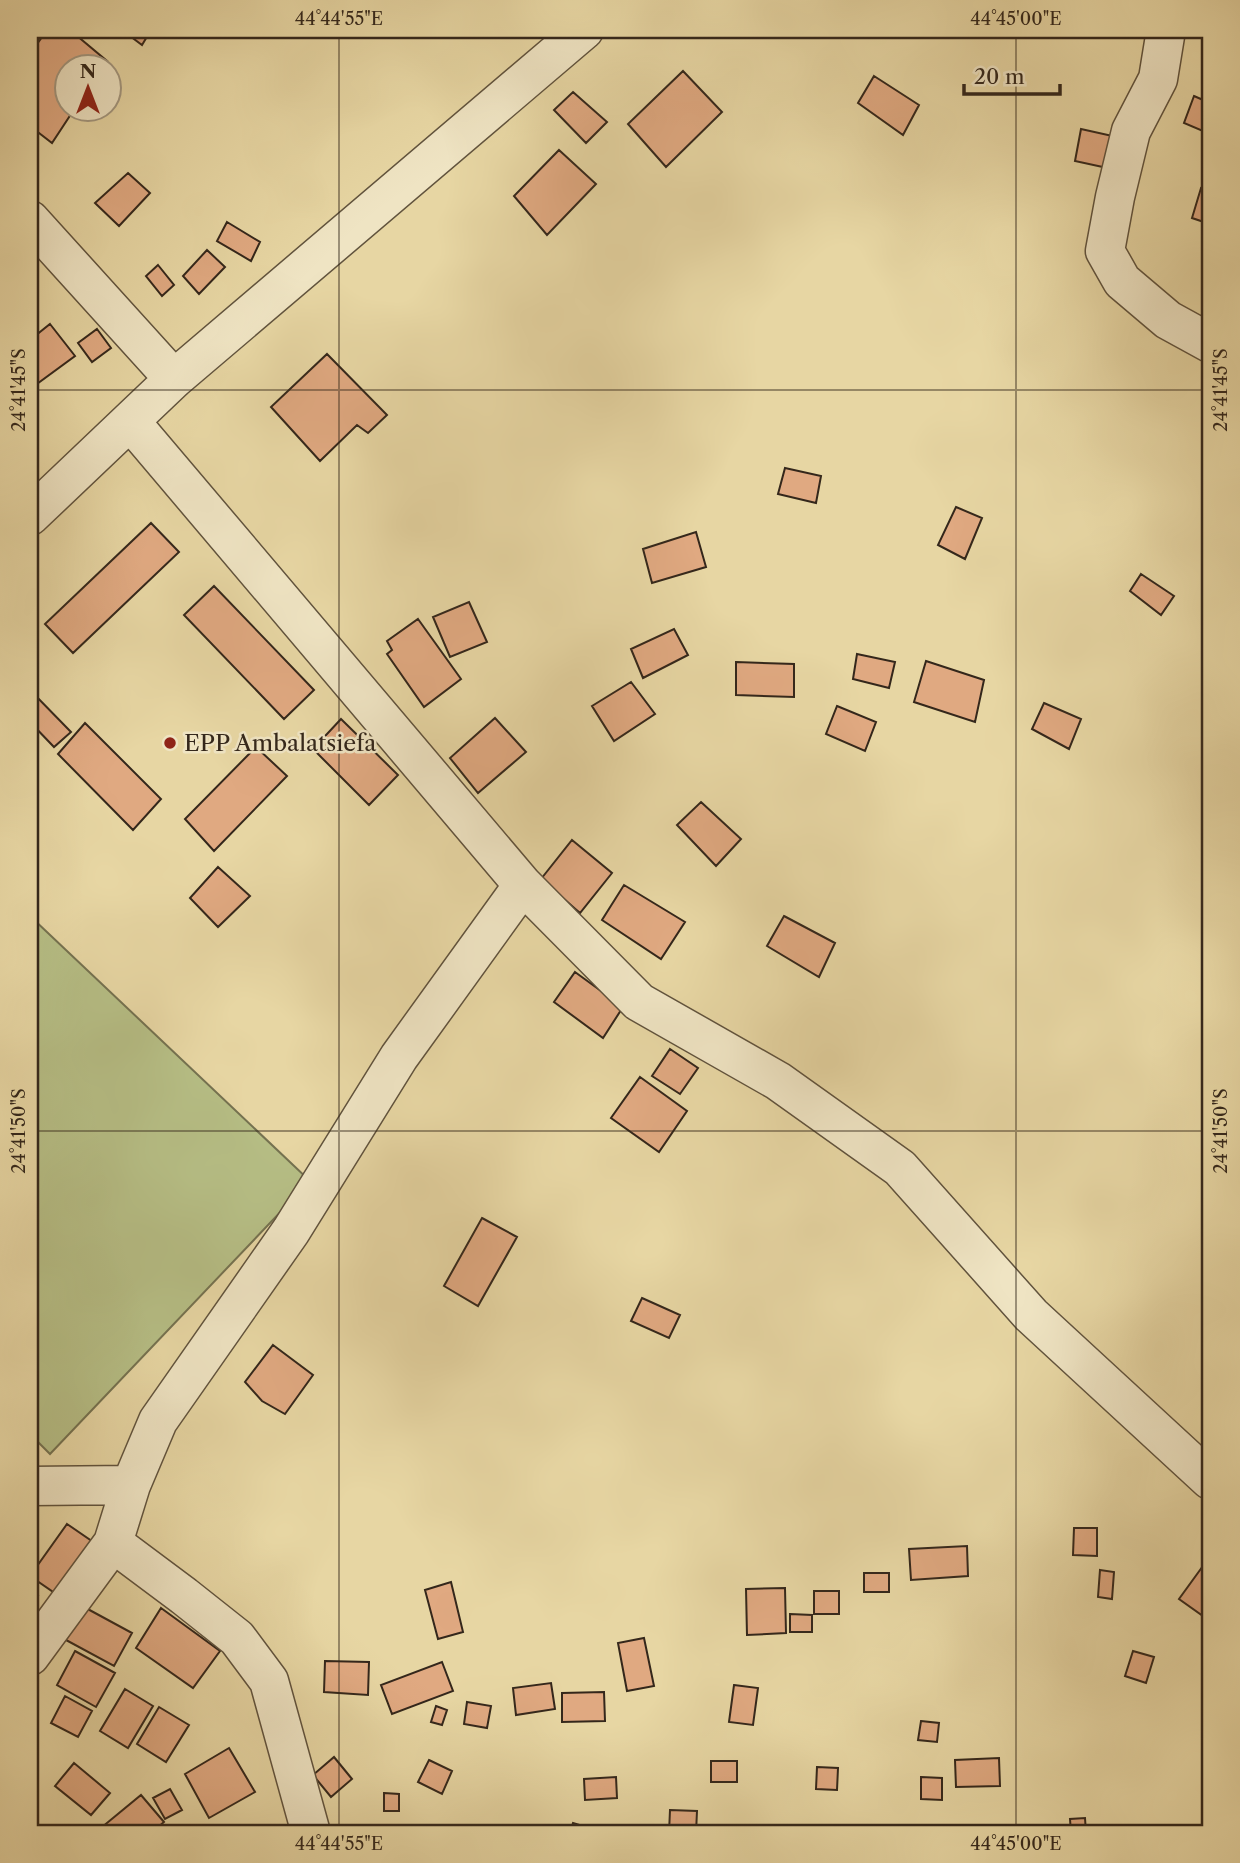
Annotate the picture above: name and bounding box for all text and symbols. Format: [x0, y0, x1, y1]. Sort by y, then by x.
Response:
text: 44°44'55"E [295, 8, 383, 30]
text: 44°45'00"E [970, 8, 1062, 30]
north arrow [52, 52, 122, 122]
scale bar [964, 52, 1060, 96]
text: N [80, 60, 96, 83]
text: 20 m [974, 64, 1025, 89]
text: 24°41'45"S [8, 348, 30, 432]
text: 24°41'45"S [1210, 348, 1232, 432]
place label: EPP Ambalatsiefa [184, 729, 377, 757]
marker: EPP Ambalatsiefa [162, 735, 178, 751]
text: 24°41'50"S [8, 1088, 30, 1174]
text: 24°41'50"S [1210, 1088, 1232, 1174]
text: 44°44'55"E [295, 1833, 383, 1855]
text: 44°45'00"E [970, 1833, 1062, 1855]

